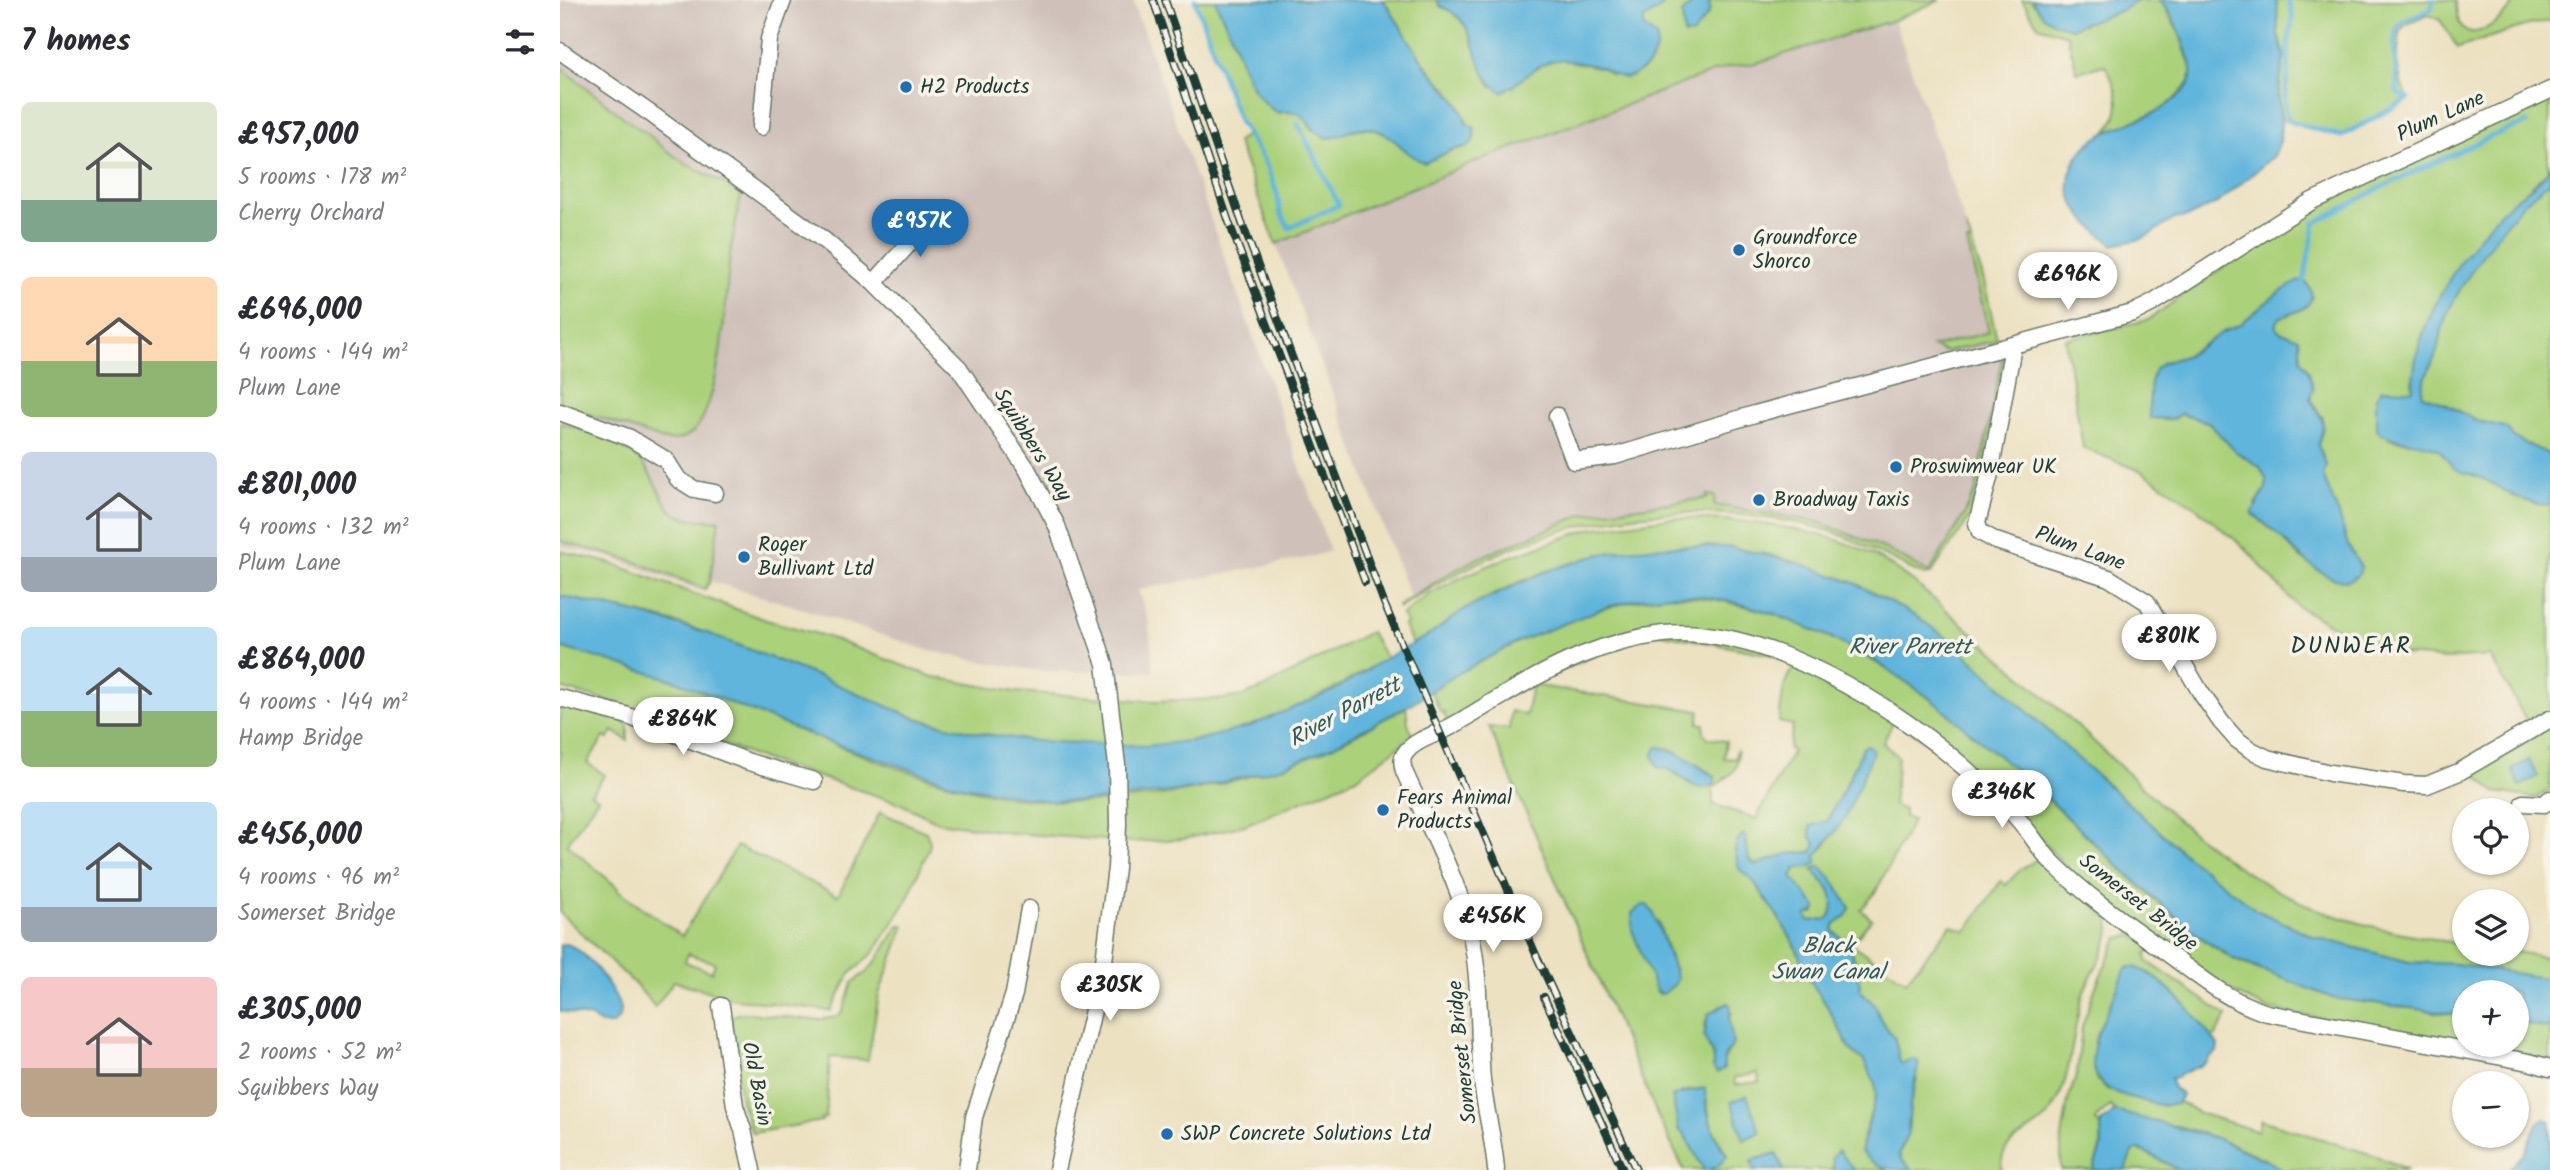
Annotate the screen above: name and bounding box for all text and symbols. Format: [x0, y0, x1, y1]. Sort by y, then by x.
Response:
text: 7 homes [21, 18, 131, 66]
icon: filters [501, 23, 539, 61]
place label: H2 Products [920, 71, 1030, 104]
marker: H2 Products [898, 79, 914, 95]
street label: Plum Lane [2392, 82, 2491, 152]
text: £957,000 [238, 112, 359, 160]
icon: home [77, 130, 161, 214]
text: 5 rooms · 178 m² [238, 160, 406, 196]
text: Cherry Orchard [238, 196, 384, 232]
pin: £957K [871, 200, 969, 259]
text: £957K [888, 204, 952, 240]
place label: Groundforce Shorco [1753, 222, 1858, 279]
marker: Groundforce Shorco [1731, 242, 1747, 258]
pin: £696K [2019, 252, 2117, 312]
text: £696K [2034, 257, 2102, 293]
text: £696,000 [238, 287, 362, 335]
icon: home [77, 305, 161, 389]
text: 4 rooms · 144 m² [238, 335, 408, 371]
text: Plum Lane [238, 371, 341, 407]
street label: Squibbers Way [984, 382, 1080, 508]
place label: Proswimwear UK [1910, 451, 2057, 484]
marker: Proswimwear UK [1888, 459, 1904, 475]
text: £801,000 [238, 462, 356, 510]
icon: home [77, 480, 161, 564]
place label: Broadway Taxis [1773, 484, 1909, 517]
marker: Broadway Taxis [1751, 492, 1767, 508]
text: 4 rooms · 132 m² [238, 510, 409, 546]
street label: Plum Lane [2030, 517, 2130, 581]
place label: Roger Bullivant Ltd [758, 529, 874, 586]
text: Plum Lane [238, 546, 341, 582]
marker: Roger Bullivant Ltd [736, 549, 752, 565]
pin: £801K [2120, 614, 2218, 674]
text: £801K [2138, 619, 2201, 655]
district label: DUNWEAR [2290, 627, 2412, 666]
water label: River Parrett [1849, 630, 1975, 666]
text: £864,000 [238, 637, 364, 685]
icon: home [77, 655, 161, 739]
water label: River Parrett [1282, 666, 1411, 758]
text: 4 rooms · 144 m² [238, 685, 408, 721]
pin: £864K [634, 698, 732, 757]
text: £864K [648, 702, 718, 738]
text: Hamp Bridge [238, 721, 363, 757]
pin: £346K [1953, 770, 2051, 830]
text: £346K [1968, 775, 2036, 811]
place label: Fears Animal Products [1397, 782, 1512, 839]
map controls [2452, 798, 2529, 1148]
button: locate [2452, 798, 2529, 875]
marker: Fears Animal Products [1375, 802, 1391, 818]
text: £456,000 [238, 812, 362, 860]
icon: home [77, 830, 161, 914]
street label: Somerset Bridge [2071, 846, 2205, 961]
text: 4 rooms · 96 m² [238, 860, 399, 896]
button: layers [2452, 889, 2529, 966]
pin: £456K [1444, 894, 1542, 954]
text: Somerset Bridge [238, 896, 396, 932]
text: £456K [1459, 899, 1527, 935]
water label: Black Swan Canal [1771, 929, 1889, 991]
pin: £305K [1061, 964, 1159, 1023]
text: £305K [1077, 968, 1143, 1004]
street label: Somerset Bridge [1439, 978, 1487, 1125]
button: + [2452, 980, 2529, 1057]
text: £305,000 [238, 987, 361, 1035]
icon: home [77, 1005, 161, 1089]
text: 2 rooms · 52 m² [238, 1035, 401, 1071]
street label: Old Basin [732, 1039, 780, 1129]
text: Squibbers Way [238, 1071, 378, 1107]
button: − [2452, 1071, 2529, 1148]
place label: SWP Concrete Solutions Ltd [1181, 1118, 1431, 1151]
marker: SWP Concrete Solutions Ltd [1159, 1126, 1175, 1142]

